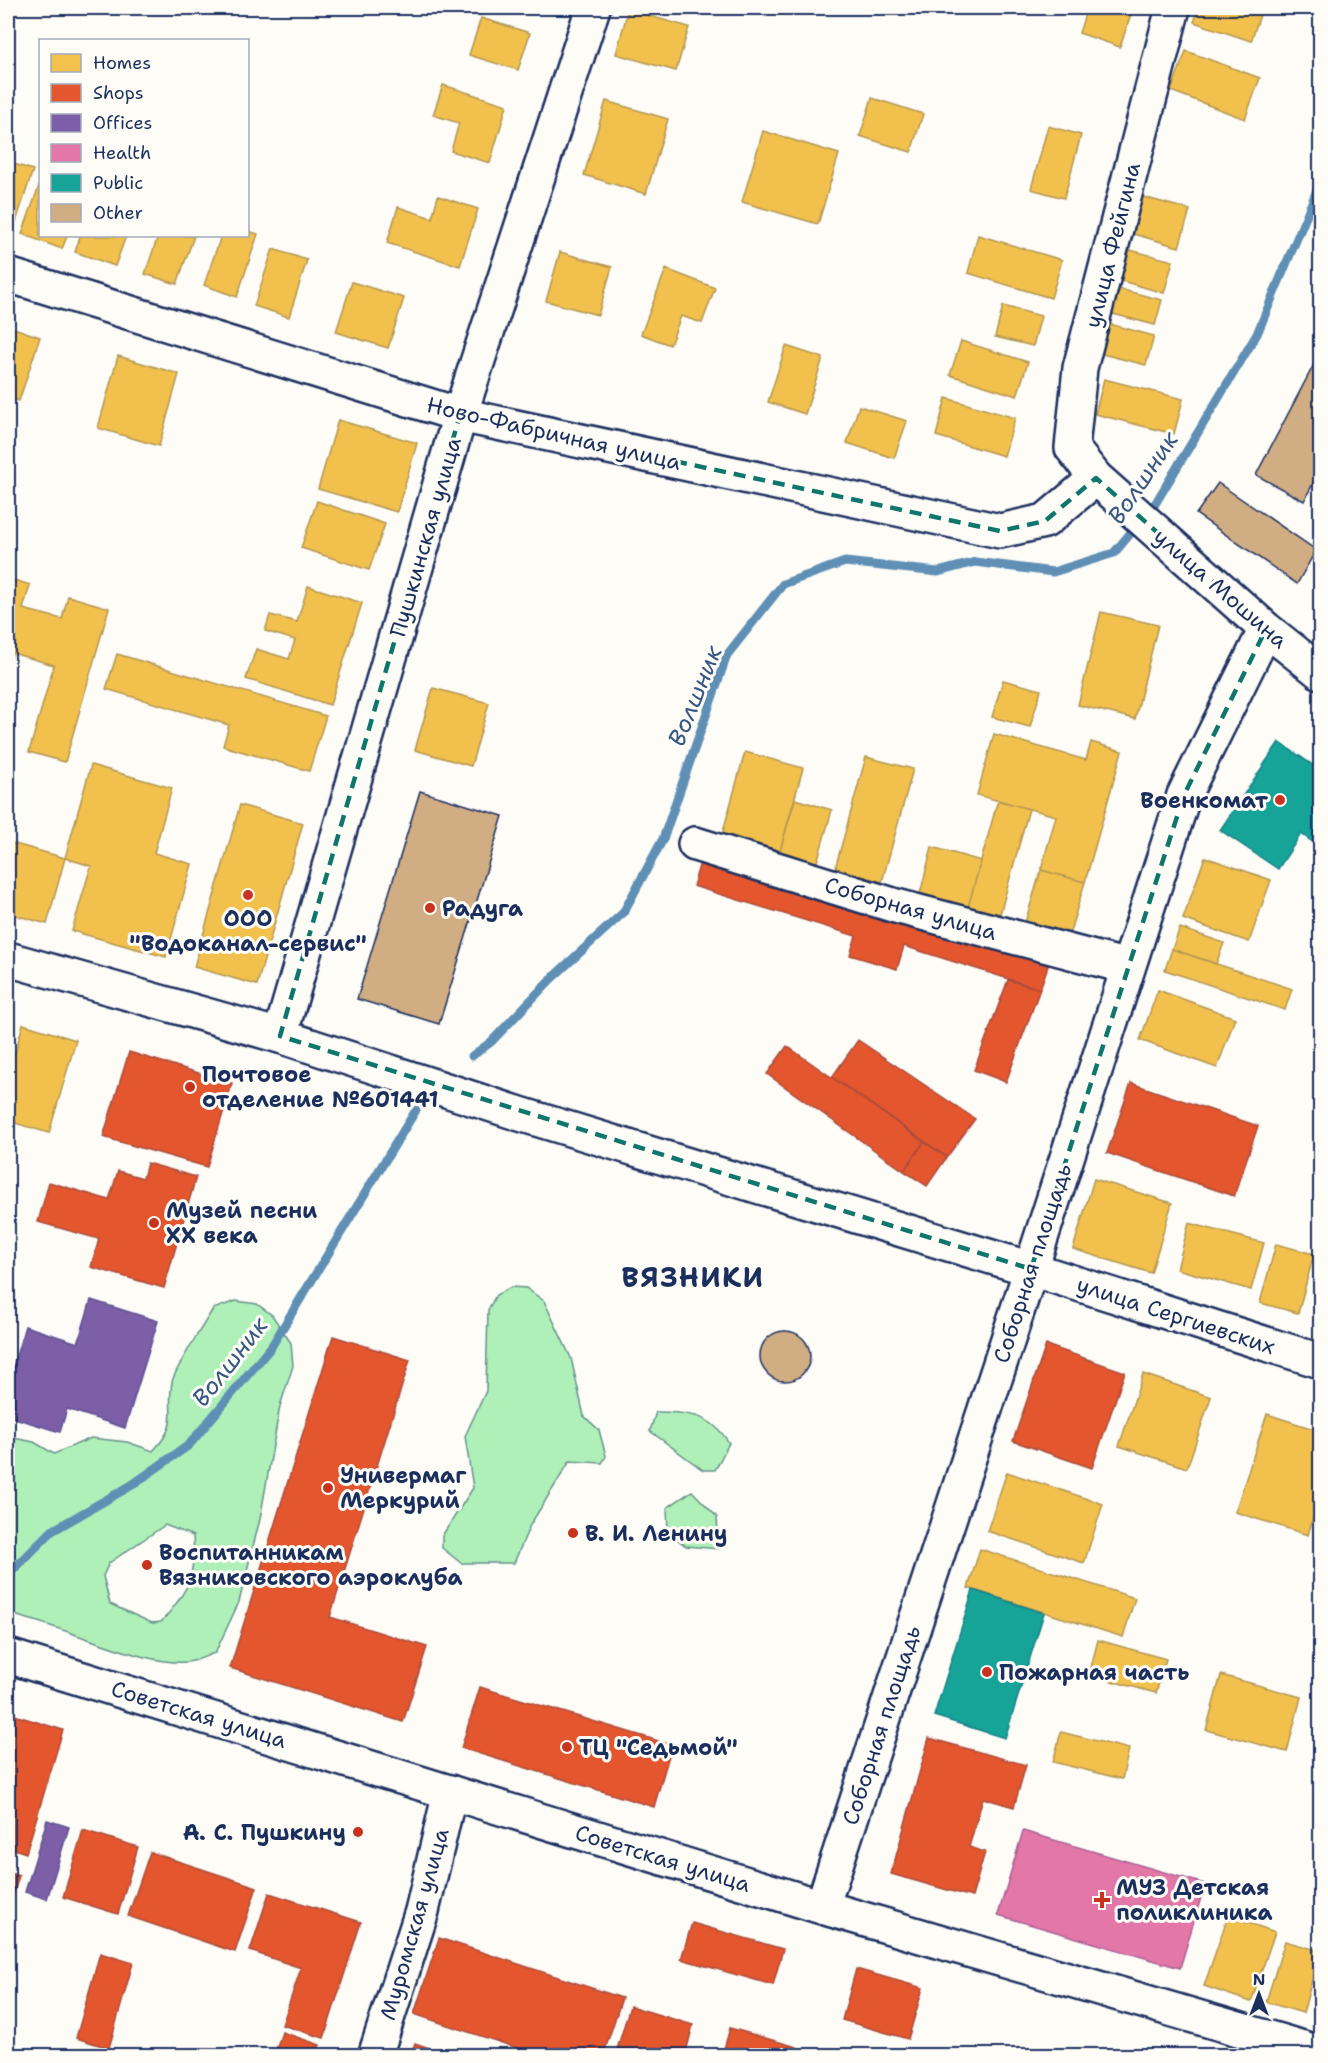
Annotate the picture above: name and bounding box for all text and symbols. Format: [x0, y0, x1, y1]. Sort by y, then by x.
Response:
legend [39, 39, 249, 237]
text: Homes [93, 51, 151, 75]
text: Shops [93, 81, 144, 105]
text: Offices [93, 111, 152, 135]
text: Health [93, 141, 151, 165]
street label: улица Фейгина [1078, 159, 1147, 331]
text: Public [93, 171, 143, 195]
text: Other [93, 201, 143, 225]
street label: Ново-Фабричная улица [424, 390, 684, 477]
water label: Волшник [1100, 424, 1186, 531]
street label: Пушкинская улица [383, 433, 468, 641]
street label: улица Мошина [1148, 522, 1294, 655]
water label: Волшник [660, 640, 730, 751]
place label: Военкомат [1140, 786, 1269, 815]
marker: Военкомат [1273, 793, 1287, 807]
street label: Соборная улица [821, 870, 1001, 947]
marker: ООО "Водоканал-сервис" [241, 888, 255, 902]
place label: Радуга [442, 894, 523, 923]
marker: Радуга [423, 901, 437, 915]
place label: ООО "Водоканал-сервис" [129, 904, 367, 958]
place label: Почтовое отделение №601441 [202, 1060, 439, 1114]
marker: Почтовое отделение №601441 [183, 1080, 197, 1094]
street label: Соборная площадь [987, 1160, 1078, 1367]
place label: Музей песни XX века [166, 1196, 317, 1250]
marker: Музей песни XX века [147, 1216, 161, 1230]
district label: ВЯЗНИКИ [621, 1258, 765, 1296]
street label: улица Сергиевских [1073, 1270, 1279, 1361]
water label: Волшник [185, 1310, 276, 1413]
place label: Универмаг Меркурий [340, 1461, 467, 1515]
marker: Универмаг Меркурий [321, 1481, 335, 1495]
place label: В. И. Ленину [585, 1519, 727, 1548]
marker: В. И. Ленину [566, 1526, 580, 1540]
place label: Воспитанникам Вязниковского аэроклуба [159, 1538, 463, 1592]
marker: Воспитанникам Вязниковского аэроклуба [140, 1558, 154, 1572]
street label: Соборная площадь [836, 1622, 927, 1829]
place label: Пожарная часть [999, 1658, 1189, 1687]
marker: Пожарная часть [980, 1665, 994, 1679]
street label: Советская улица [108, 1674, 290, 1755]
place label: ТЦ "Седьмой" [579, 1733, 738, 1762]
marker: ТЦ "Седьмой" [560, 1740, 574, 1754]
place label: А. С. Пушкину [183, 1818, 346, 1847]
street label: Советская улица [572, 1818, 754, 1899]
marker: А. С. Пушкину [351, 1825, 365, 1839]
street label: Муромская улица [373, 1825, 456, 2023]
place label: МУЗ Детская поликлиника [1116, 1873, 1273, 1927]
marker: МУЗ Детская поликлиника [1093, 1891, 1111, 1909]
north arrow [1229, 1964, 1289, 2024]
text: N [1253, 1969, 1265, 1990]

